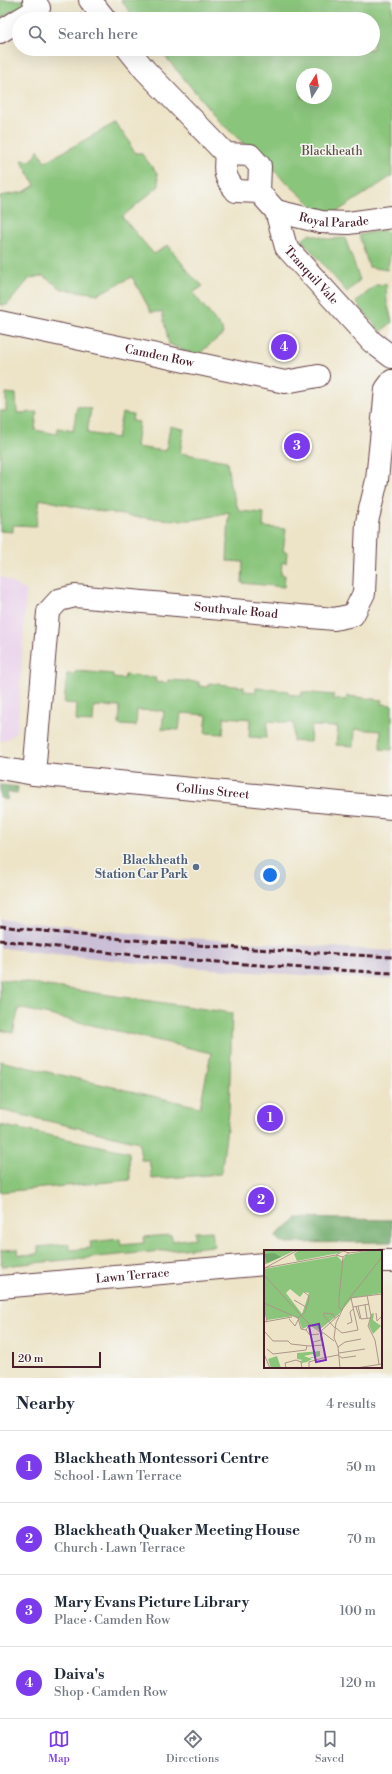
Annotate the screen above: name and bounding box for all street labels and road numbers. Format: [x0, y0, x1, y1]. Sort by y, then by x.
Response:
street label: Royal Parade [297, 209, 370, 231]
street label: Tranquil Vale [281, 243, 342, 308]
street label: Camden Row [124, 341, 196, 370]
street label: Southvale Road [194, 599, 279, 621]
street label: Collins Street [175, 780, 251, 802]
street label: Lawn Terrace [95, 1265, 170, 1286]

